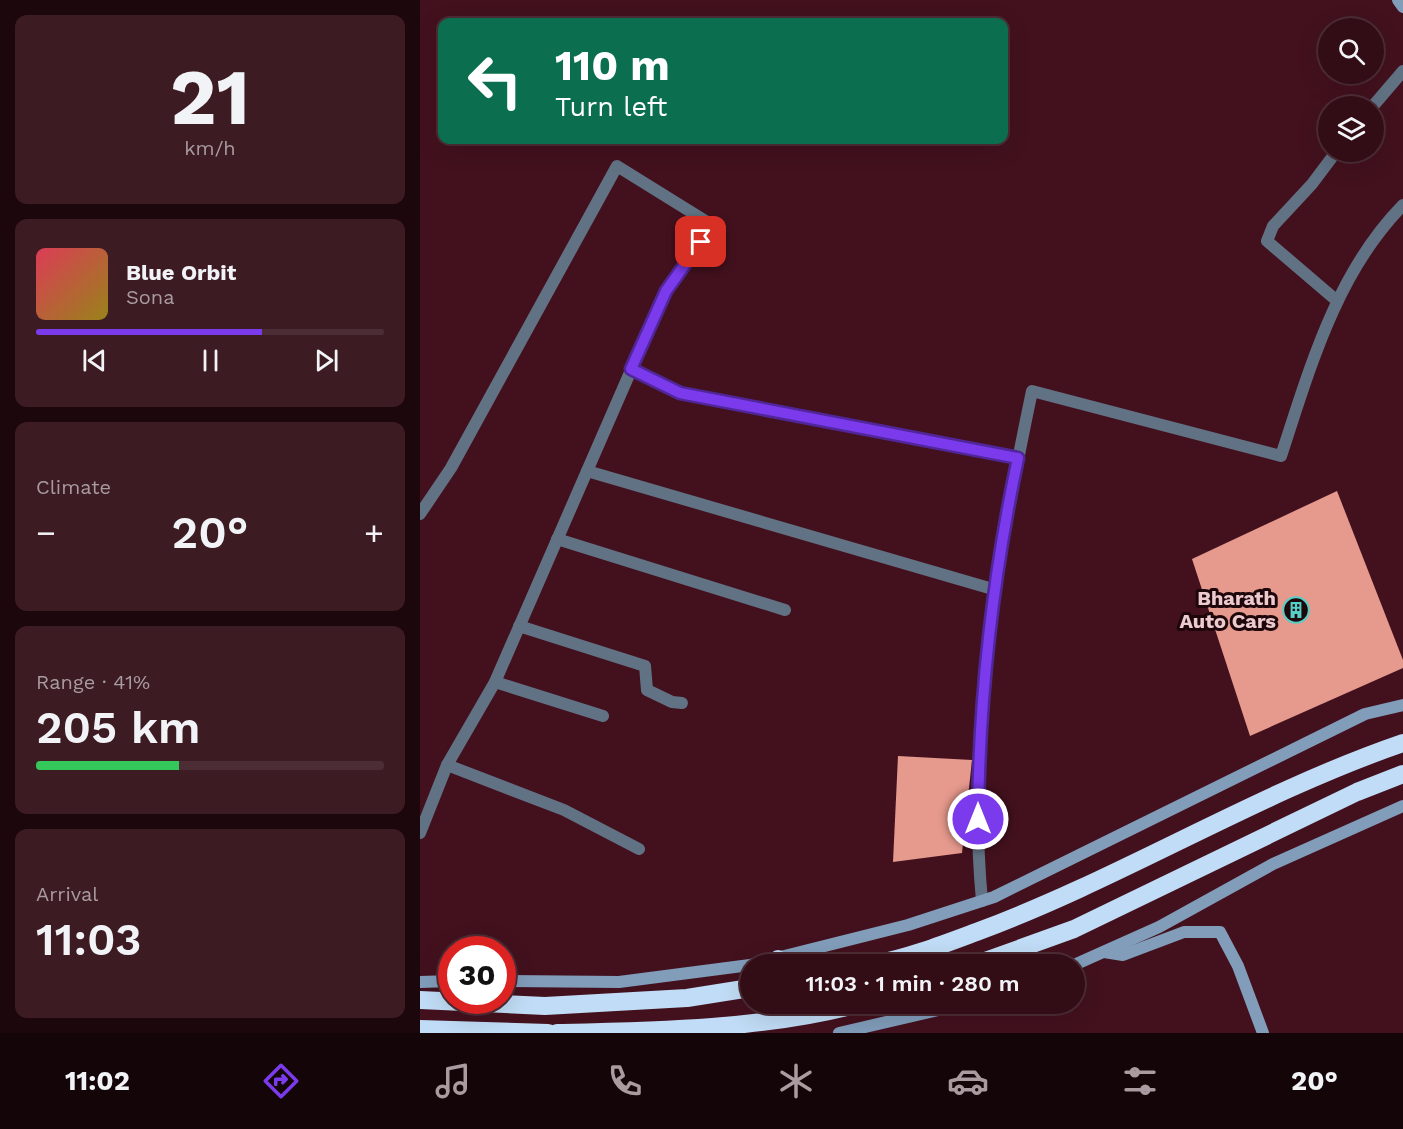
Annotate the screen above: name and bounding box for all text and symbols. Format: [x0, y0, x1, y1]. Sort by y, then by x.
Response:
map controls [1318, 18, 1384, 162]
button: search [1318, 18, 1384, 84]
text: 110 m [555, 41, 670, 90]
icon: left [456, 42, 534, 120]
text: 21 [170, 51, 250, 143]
text: Turn left [555, 91, 667, 123]
button: layers [1318, 96, 1384, 162]
text: km/h [184, 136, 236, 160]
pin [675, 216, 726, 267]
icon: arrive [684, 225, 717, 258]
text: Blue Orbit [126, 260, 236, 285]
text: Sona [126, 285, 175, 309]
icon: previous [78, 344, 111, 377]
icon: pause [194, 344, 227, 377]
icon: next [310, 344, 343, 377]
text: Climate [36, 475, 111, 499]
text: 20° [172, 506, 248, 559]
text: − [36, 513, 56, 552]
text: + [364, 513, 384, 552]
place label: Bharath Auto Cars [1179, 586, 1276, 633]
building icon: Bharath Auto Cars [1281, 595, 1311, 625]
text: Range · 41% [36, 670, 150, 694]
text: 205 km [36, 701, 201, 754]
position arrow [946, 787, 1010, 851]
text: Arrival [36, 882, 98, 906]
text: 11:03 [36, 913, 142, 966]
speed limit sign: 30 [438, 936, 516, 1014]
text: 11:03 · 1 min · 280 m [805, 971, 1020, 996]
icon: directions [260, 1060, 302, 1102]
icon: music [432, 1060, 474, 1102]
icon: phone [604, 1060, 646, 1102]
icon: climate [775, 1060, 817, 1102]
icon: car [947, 1060, 989, 1102]
icon: filters [1119, 1060, 1161, 1102]
text: 11:02 [65, 1065, 130, 1097]
text: 20° [1291, 1065, 1338, 1097]

